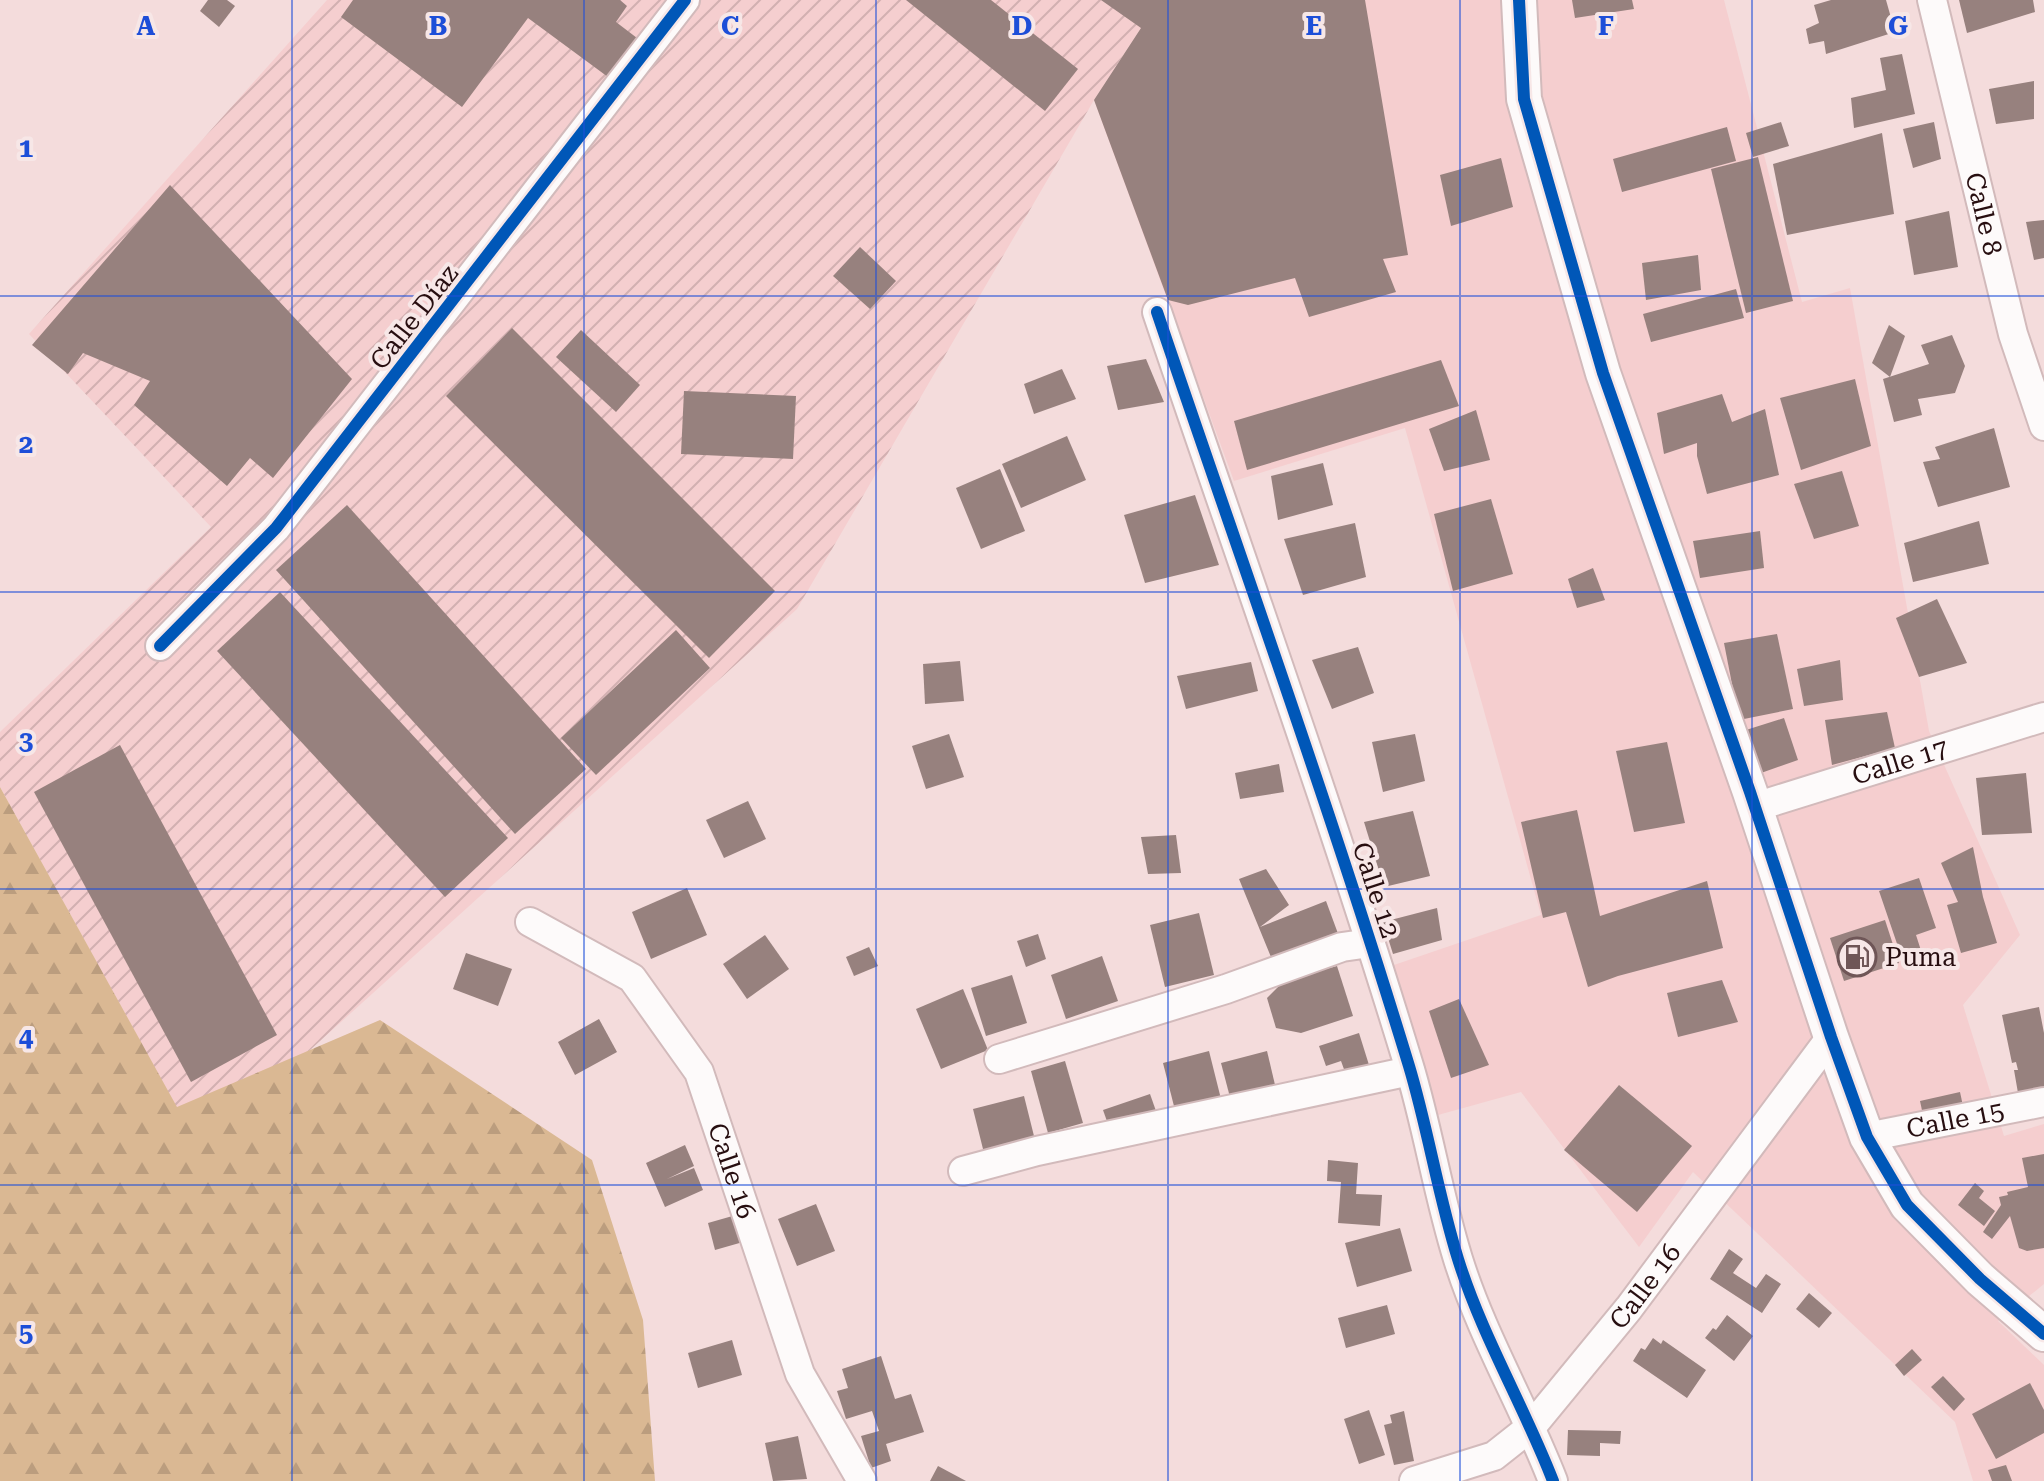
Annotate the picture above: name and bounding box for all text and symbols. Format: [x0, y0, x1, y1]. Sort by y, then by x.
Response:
text: A [137, 11, 156, 41]
text: B [429, 11, 447, 41]
text: C [721, 11, 739, 41]
text: D [1012, 11, 1032, 41]
text: E [1306, 11, 1322, 41]
text: F [1598, 11, 1614, 41]
text: G [1888, 11, 1908, 41]
text: 1 [19, 133, 33, 163]
street label: Calle 8 [1959, 169, 2008, 258]
street label: Calle Díaz [364, 259, 464, 375]
text: 2 [19, 429, 33, 459]
text: 3 [19, 726, 33, 756]
street label: Calle 17 [1848, 733, 1952, 791]
street label: Calle 12 [1346, 838, 1406, 942]
fuel station icon: Puma [1836, 936, 1878, 978]
place label: Puma [1885, 942, 1956, 972]
text: 4 [19, 1022, 34, 1052]
street label: Calle 15 [1904, 1095, 2007, 1144]
street label: Calle 16 [702, 1119, 762, 1222]
street label: Calle 16 [1603, 1238, 1687, 1335]
text: 5 [19, 1318, 33, 1348]

